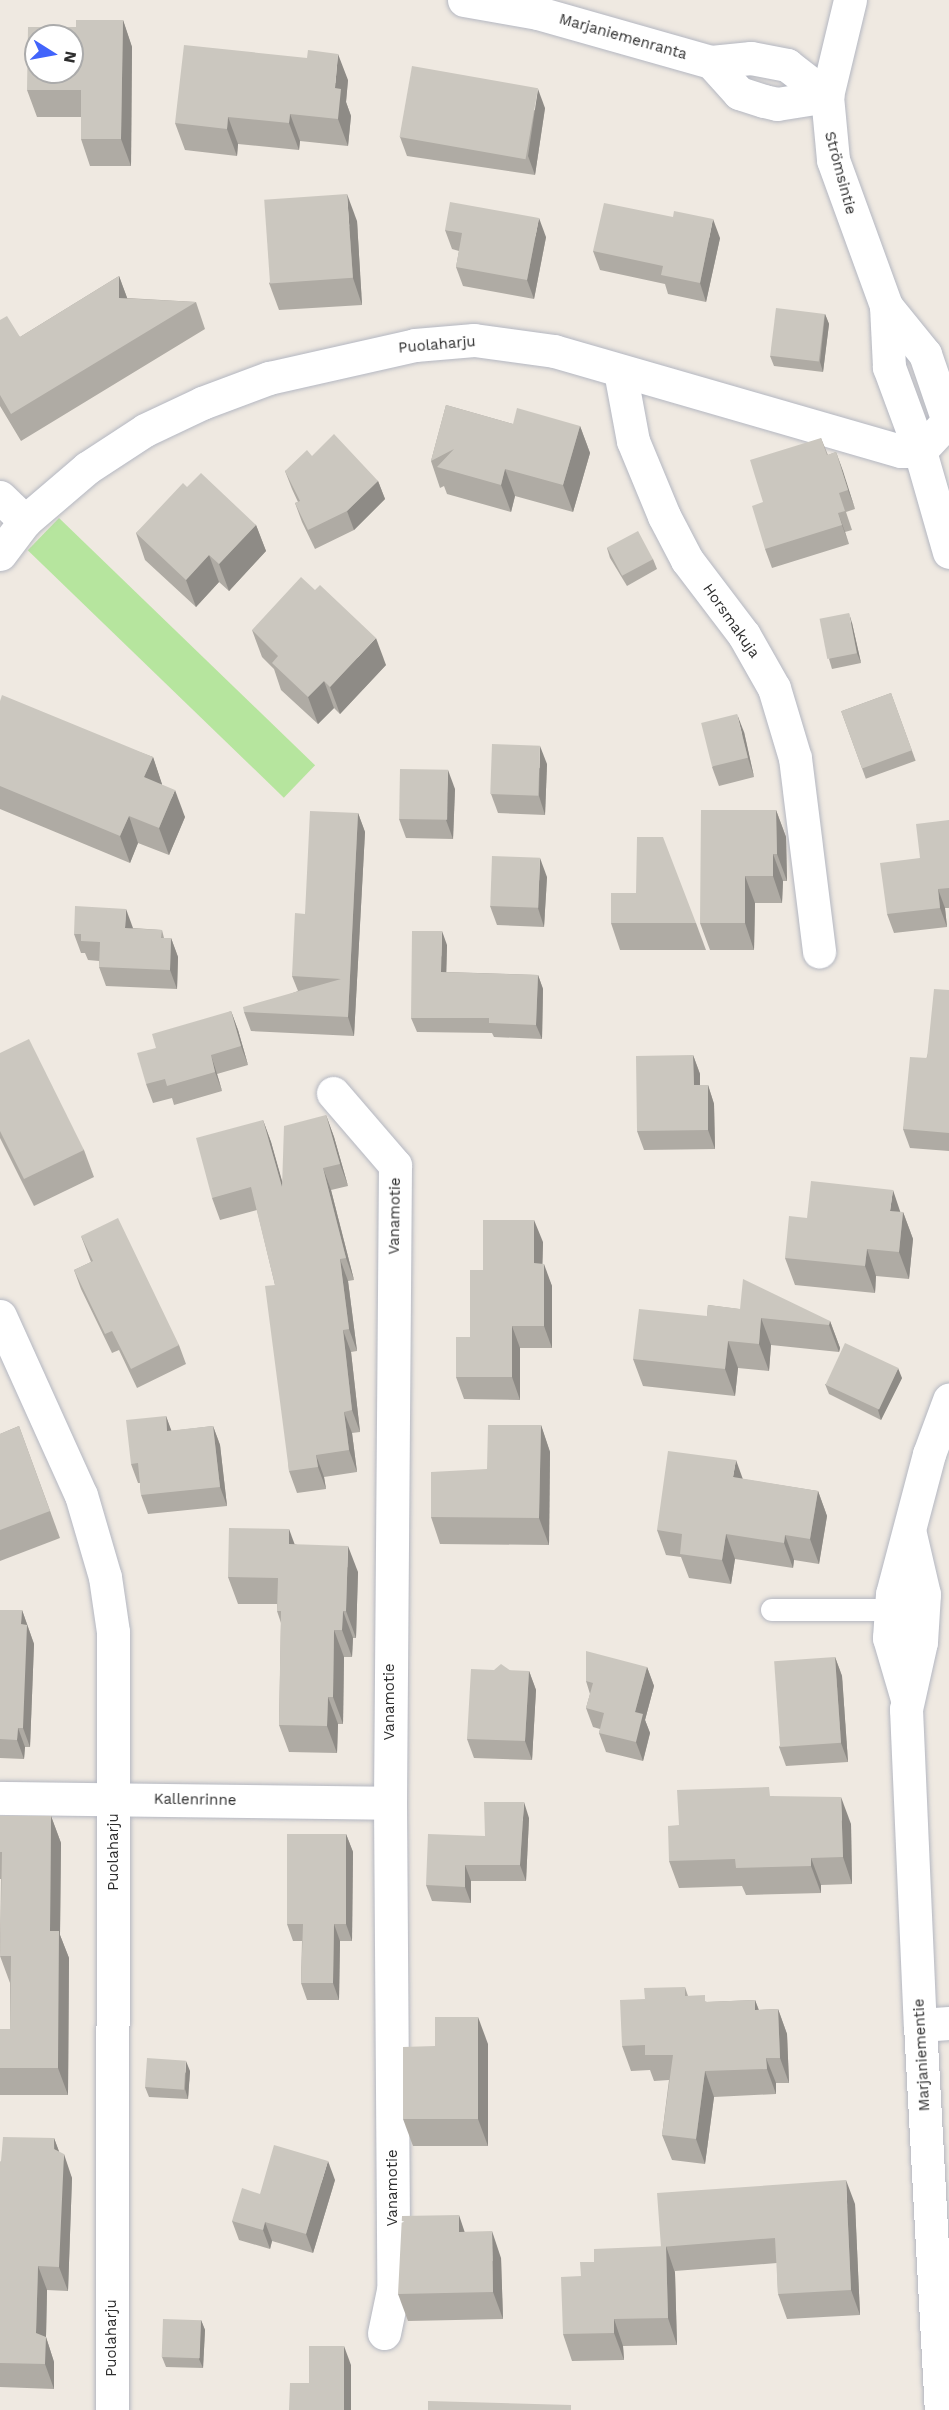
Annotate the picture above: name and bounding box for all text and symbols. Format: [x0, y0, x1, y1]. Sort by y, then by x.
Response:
street label: Marjaniemenranta [557, 10, 689, 64]
north arrow [24, 24, 84, 84]
text: N [60, 50, 81, 65]
street label: Strömsintie [820, 130, 860, 216]
street label: Puolaharju [398, 333, 476, 357]
street label: Horsmakuja [699, 580, 763, 662]
street label: Vanamotie [385, 1177, 405, 1255]
street label: Vanamotie [381, 1663, 399, 1741]
street label: Kallenrinne [154, 1790, 236, 1810]
street label: Puolaharju [105, 1813, 123, 1891]
street label: Marjaniementie [910, 1998, 934, 2112]
street label: Vanamotie [384, 2149, 402, 2227]
street label: Puolaharju [103, 2299, 121, 2377]

